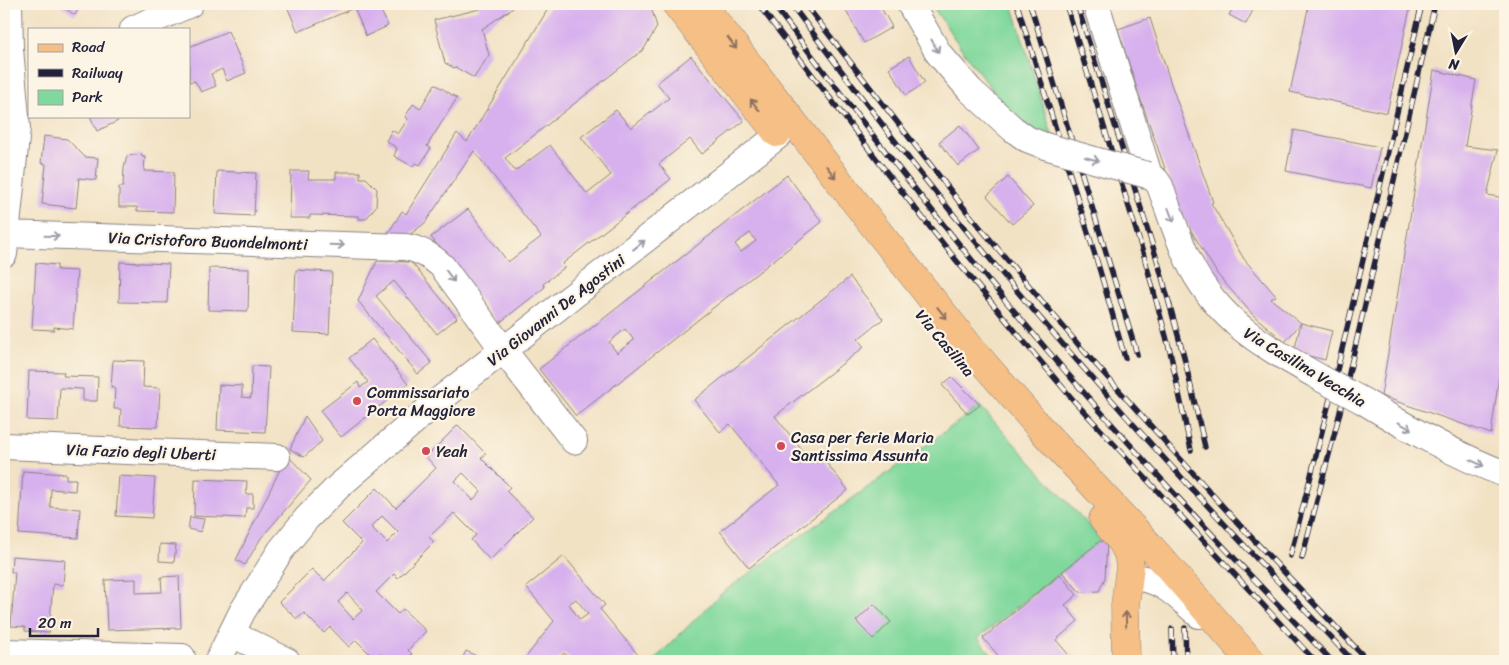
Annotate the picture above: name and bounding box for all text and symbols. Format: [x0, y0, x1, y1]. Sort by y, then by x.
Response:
legend [28, 28, 190, 118]
north arrow [1432, 28, 1482, 78]
text: Road [72, 34, 105, 60]
one-way arrow [727, 36, 737, 50]
one-way arrow [930, 38, 940, 53]
text: N [1447, 51, 1462, 78]
text: Railway [72, 60, 123, 86]
text: Park [72, 84, 103, 110]
one-way arrow [750, 99, 761, 112]
one-way arrow [1083, 155, 1099, 164]
one-way arrow [825, 165, 836, 178]
one-way arrow [1167, 206, 1176, 222]
street label: Via Cristoforo Buondelmonti [108, 223, 309, 259]
one-way arrow [44, 231, 60, 241]
one-way arrow [329, 240, 345, 249]
one-way arrow [632, 240, 645, 251]
street label: Via Giovanni De Agostini [480, 246, 632, 374]
one-way arrow [445, 269, 455, 283]
street label: Via Casilina [908, 302, 982, 384]
one-way arrow [937, 306, 948, 319]
street label: Via Casilina Vecchia [1238, 319, 1372, 415]
place label: Commissariato Porta Maggiore [367, 378, 476, 425]
marker: Commissariato Porta Maggiore [351, 395, 363, 407]
one-way arrow [1397, 421, 1412, 431]
place label: Casa per ferie Maria Santissima Assunta [791, 423, 934, 470]
street label: Via Fazio degli Uberti [66, 435, 217, 469]
place label: Yeah [436, 437, 468, 466]
marker: Casa per ferie Maria Santissima Assunta [775, 440, 787, 452]
marker: Yeah [420, 445, 432, 457]
one-way arrow [1469, 458, 1484, 468]
scale bar [30, 605, 98, 637]
text: 20 m [38, 610, 72, 636]
one-way arrow [1121, 612, 1130, 628]

